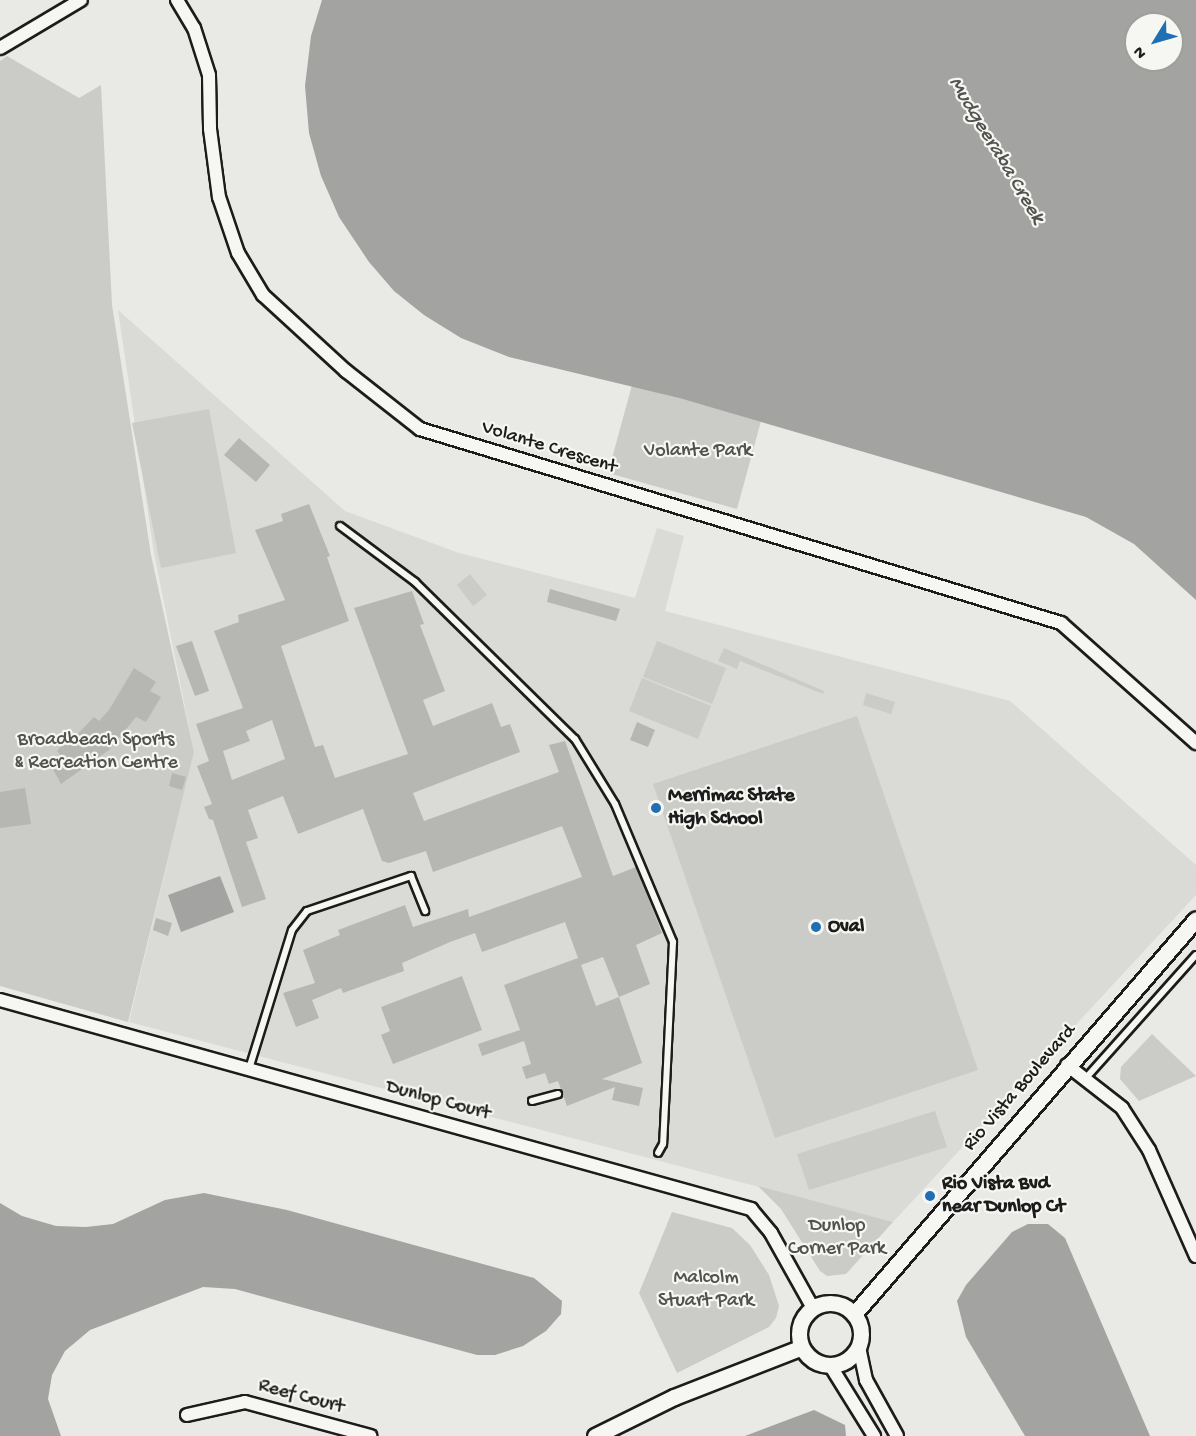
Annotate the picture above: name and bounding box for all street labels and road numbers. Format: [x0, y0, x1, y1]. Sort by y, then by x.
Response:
street label: Volante Crescent [478, 416, 620, 480]
street label: Rio Vista Boulevard [958, 1020, 1082, 1156]
street label: Dunlop Court [383, 1076, 493, 1126]
street label: Reef Court [255, 1374, 347, 1420]

